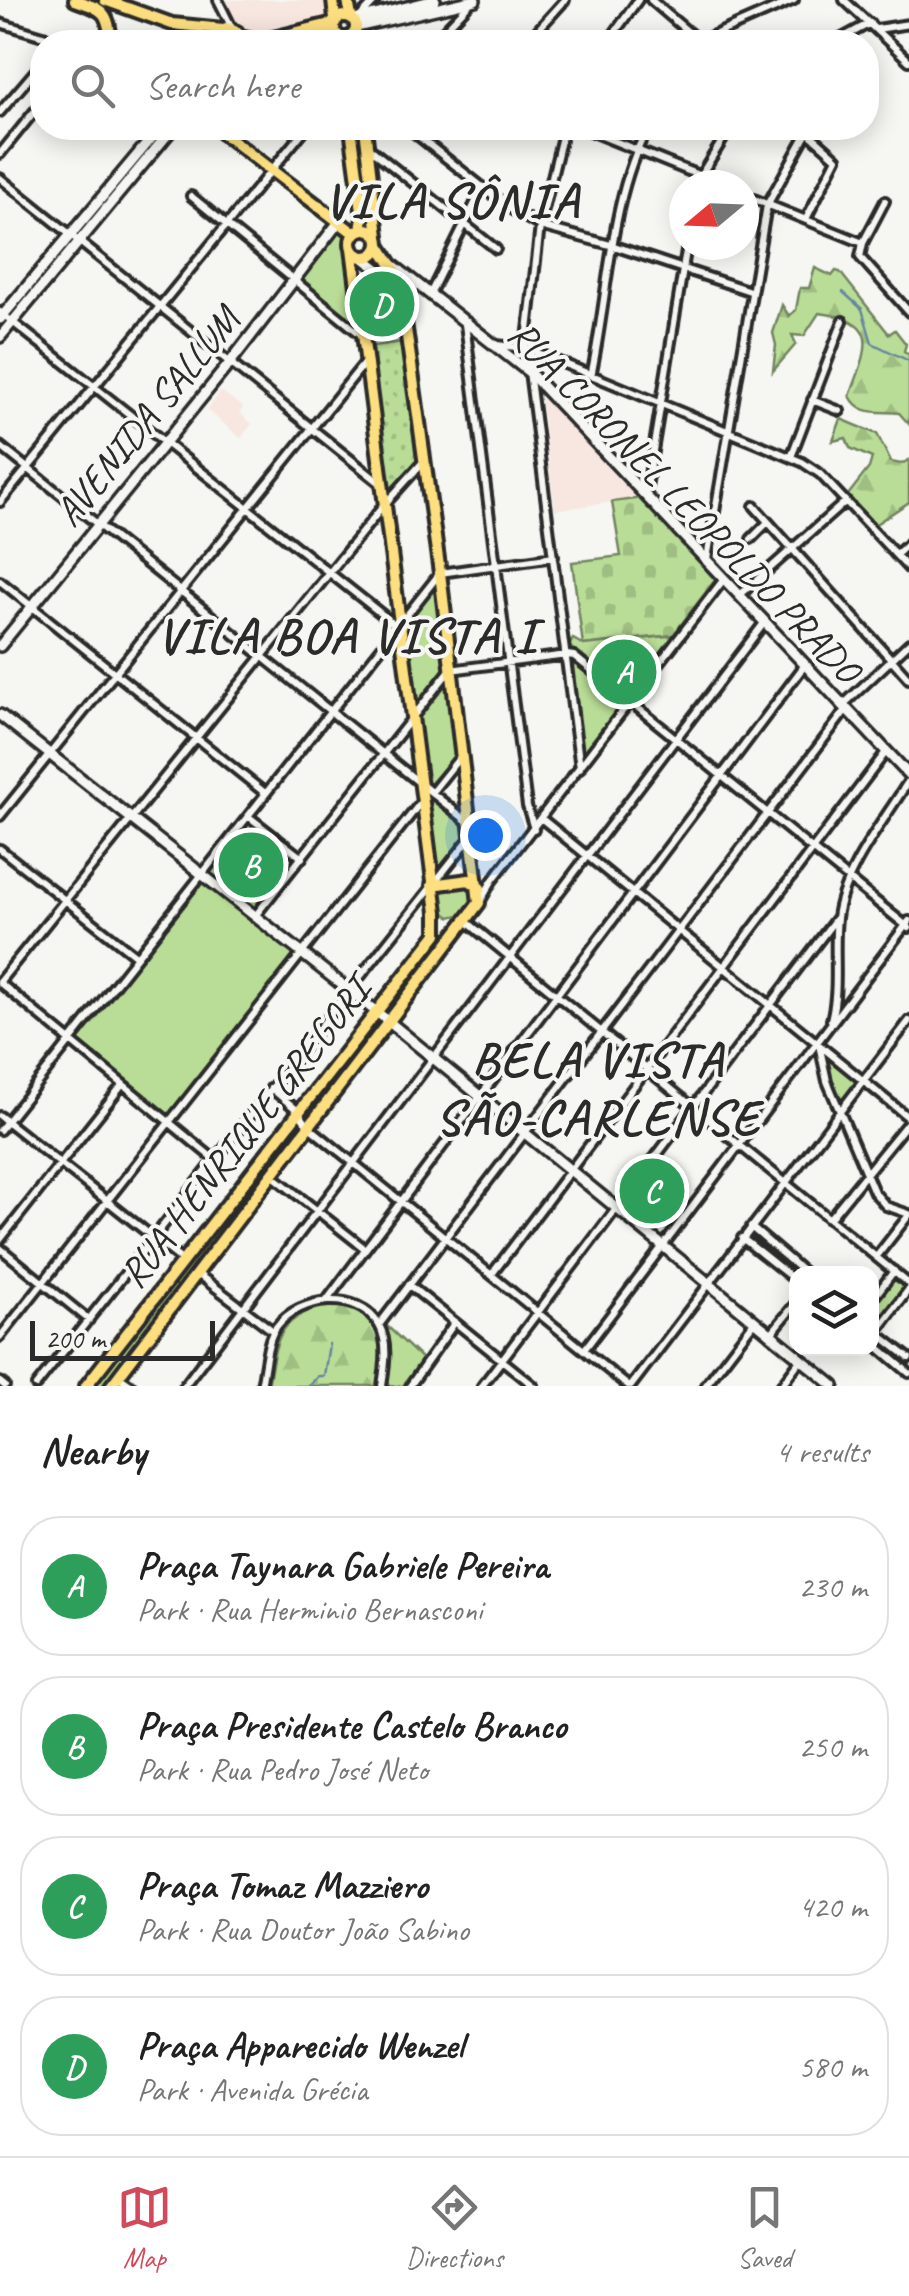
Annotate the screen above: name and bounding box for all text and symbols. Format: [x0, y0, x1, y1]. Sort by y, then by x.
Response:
search box [30, 30, 879, 140]
icon: search [65, 58, 120, 113]
text: Search here [145, 62, 300, 109]
district label: VILA SÔNIA [324, 169, 581, 232]
north arrow [669, 170, 759, 260]
pin: D [350, 266, 414, 342]
street label: AVENIDA SALLUM [43, 295, 252, 536]
street label: RUA CORONEL LEOPOLDO PRADO [499, 310, 871, 692]
district label: VILA BOA VISTA I [156, 604, 546, 667]
pin: A [592, 634, 656, 710]
your location [460, 810, 511, 861]
pin: B [218, 828, 284, 902]
street label: RUA HENRIQUE GREGORI [108, 961, 386, 1298]
district label: BELA VISTA SÃO-CARLENSE [435, 1028, 764, 1149]
pin: C [620, 1154, 684, 1228]
map controls [789, 1266, 879, 1356]
button: layers [789, 1266, 879, 1356]
scale bar [30, 1316, 215, 1360]
text: 200 m [45, 1321, 105, 1356]
text: Nearby [40, 1425, 146, 1478]
text: 4 results [775, 1431, 869, 1472]
text: Praça Taynara Gabriele Pereira [137, 1542, 549, 1589]
text: A [66, 1566, 83, 1607]
text: 230 m [798, 1566, 867, 1607]
text: Park · Rua Herminio Bernasconi [137, 1589, 483, 1630]
text: Praça Presidente Castelo Branco [137, 1702, 566, 1749]
text: B [66, 1726, 83, 1767]
text: 250 m [798, 1726, 867, 1767]
text: Park · Rua Pedro José Neto [137, 1749, 428, 1790]
text: Praça Tomaz Mazziero [137, 1862, 428, 1909]
text: C [67, 1886, 82, 1927]
text: 420 m [798, 1886, 867, 1927]
text: Park · Rua Doutor João Sabino [137, 1909, 469, 1950]
text: Praça Apparecido Wenzel [137, 2022, 463, 2069]
text: D [65, 2046, 84, 2087]
text: 580 m [798, 2046, 867, 2087]
text: Park · Avenida Grécia [137, 2069, 368, 2110]
tab: Map [117, 2180, 172, 2275]
tab: Directions [406, 2180, 503, 2275]
tab: Saved [737, 2180, 792, 2275]

